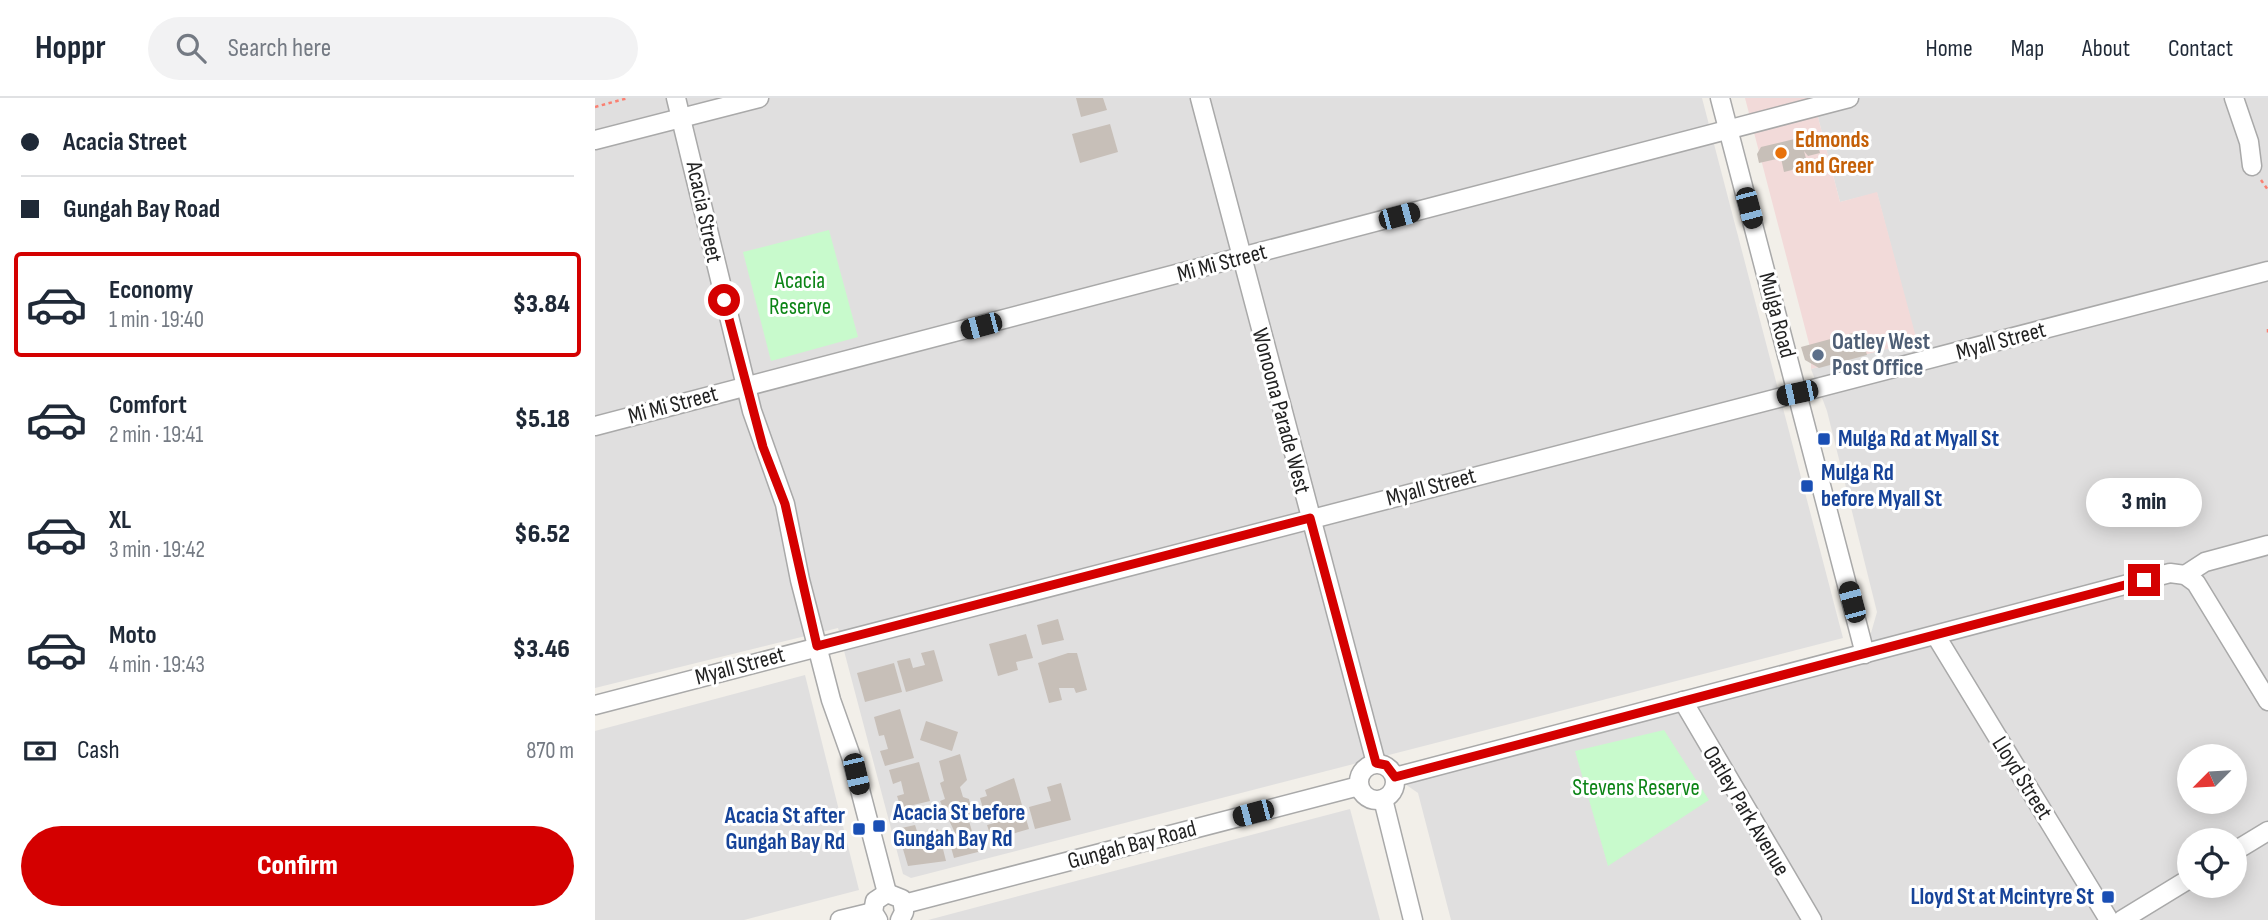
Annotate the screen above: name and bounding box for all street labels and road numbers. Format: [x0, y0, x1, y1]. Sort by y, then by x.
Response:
street label: Acacia Street [679, 158, 728, 265]
street label: Mi Mi Street [1174, 238, 1270, 288]
street label: Mulga Road [1752, 269, 1802, 361]
street label: Myall Street [1953, 316, 2049, 366]
street label: Wonoona Parade West [1245, 325, 1317, 497]
street label: Mi Mi Street [625, 380, 721, 430]
street label: Myall Street [1383, 462, 1479, 512]
street label: Myall Street [692, 641, 788, 691]
street label: Lloyd Street [1986, 731, 2058, 825]
street label: Oatley Park Avenue [1696, 741, 1796, 881]
street label: Gungah Bay Road [1065, 814, 1199, 876]

